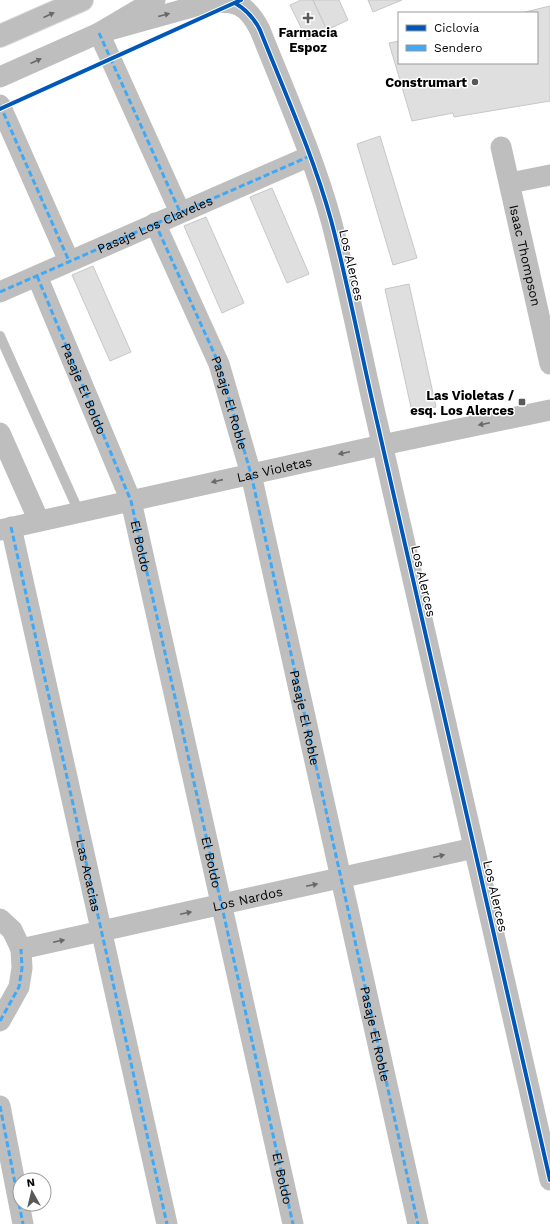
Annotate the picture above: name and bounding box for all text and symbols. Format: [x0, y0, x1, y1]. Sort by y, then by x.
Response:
one-way arrow [43, 11, 55, 17]
one-way arrow [158, 12, 170, 18]
legend [398, 12, 538, 64]
marker: Farmacia Espoz [303, 13, 313, 23]
text: Ciclovía [434, 21, 479, 35]
place label: Farmacia Espoz [279, 25, 338, 55]
text: Sendero [434, 41, 482, 55]
one-way arrow [30, 58, 41, 64]
place label: Construmart [385, 75, 467, 90]
marker: Construmart [470, 77, 480, 87]
street label: Pasaje Los Claveles [95, 193, 215, 256]
street label: Isaac Thompson [506, 203, 544, 307]
street label: Los Alerces [336, 228, 367, 302]
street label: Pasaje El Boldo [58, 341, 109, 437]
street label: Pasaje El Roble [208, 353, 251, 451]
place label: Las Violetas / esq. Los Alerces [410, 388, 514, 418]
marker: Las Violetas / esq. Los Alerces [517, 397, 527, 407]
one-way arrow [478, 421, 491, 427]
one-way arrow [338, 451, 351, 457]
street label: Las Violetas [235, 454, 314, 485]
one-way arrow [211, 479, 224, 485]
street label: El Boldo [128, 519, 154, 574]
street label: Los Alerces [408, 544, 439, 618]
street label: Pasaje El Roble [287, 669, 323, 767]
street label: El Boldo [198, 835, 225, 890]
street label: Las Acacias [73, 838, 104, 913]
one-way arrow [433, 852, 445, 858]
street label: Los Alerces [480, 859, 511, 933]
one-way arrow [306, 881, 319, 887]
street label: Los Nardos [211, 884, 284, 914]
one-way arrow [179, 909, 192, 915]
one-way arrow [52, 937, 65, 943]
street label: Pasaje El Roble [357, 985, 393, 1083]
street label: El Boldo [269, 1151, 295, 1206]
north arrow [12, 1172, 52, 1212]
text: N [26, 1176, 36, 1190]

